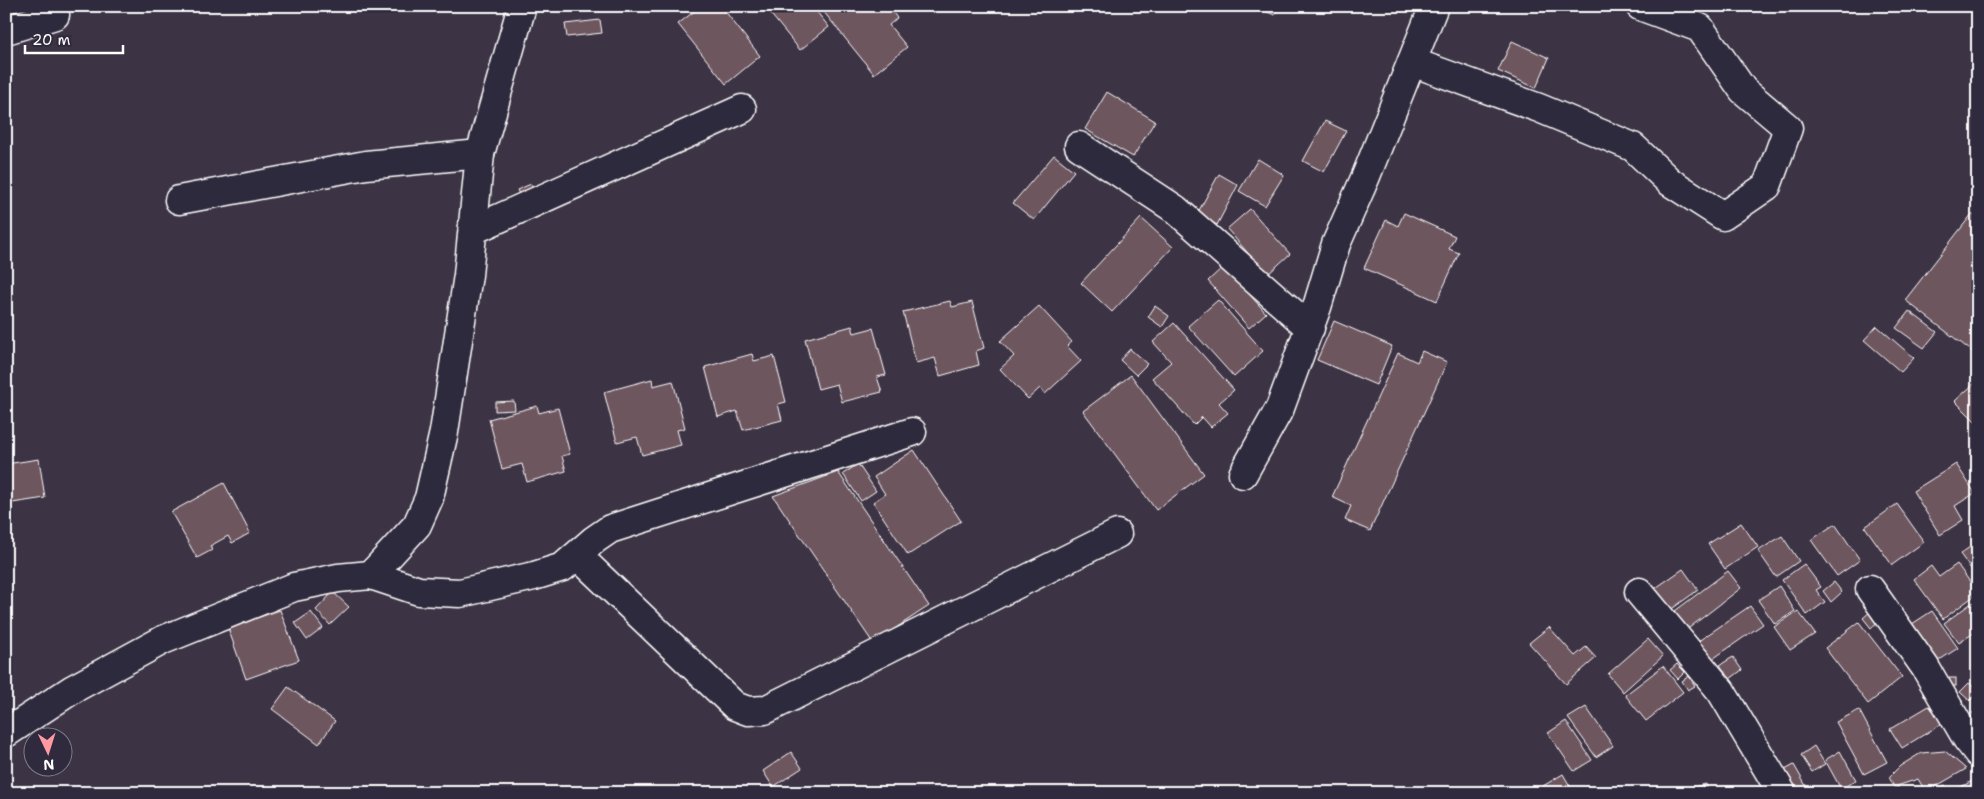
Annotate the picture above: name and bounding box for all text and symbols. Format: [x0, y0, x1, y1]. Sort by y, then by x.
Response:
scale bar [25, 22, 122, 54]
text: 20 m [32, 30, 71, 50]
north arrow [22, 726, 72, 776]
text: N [43, 756, 55, 774]

